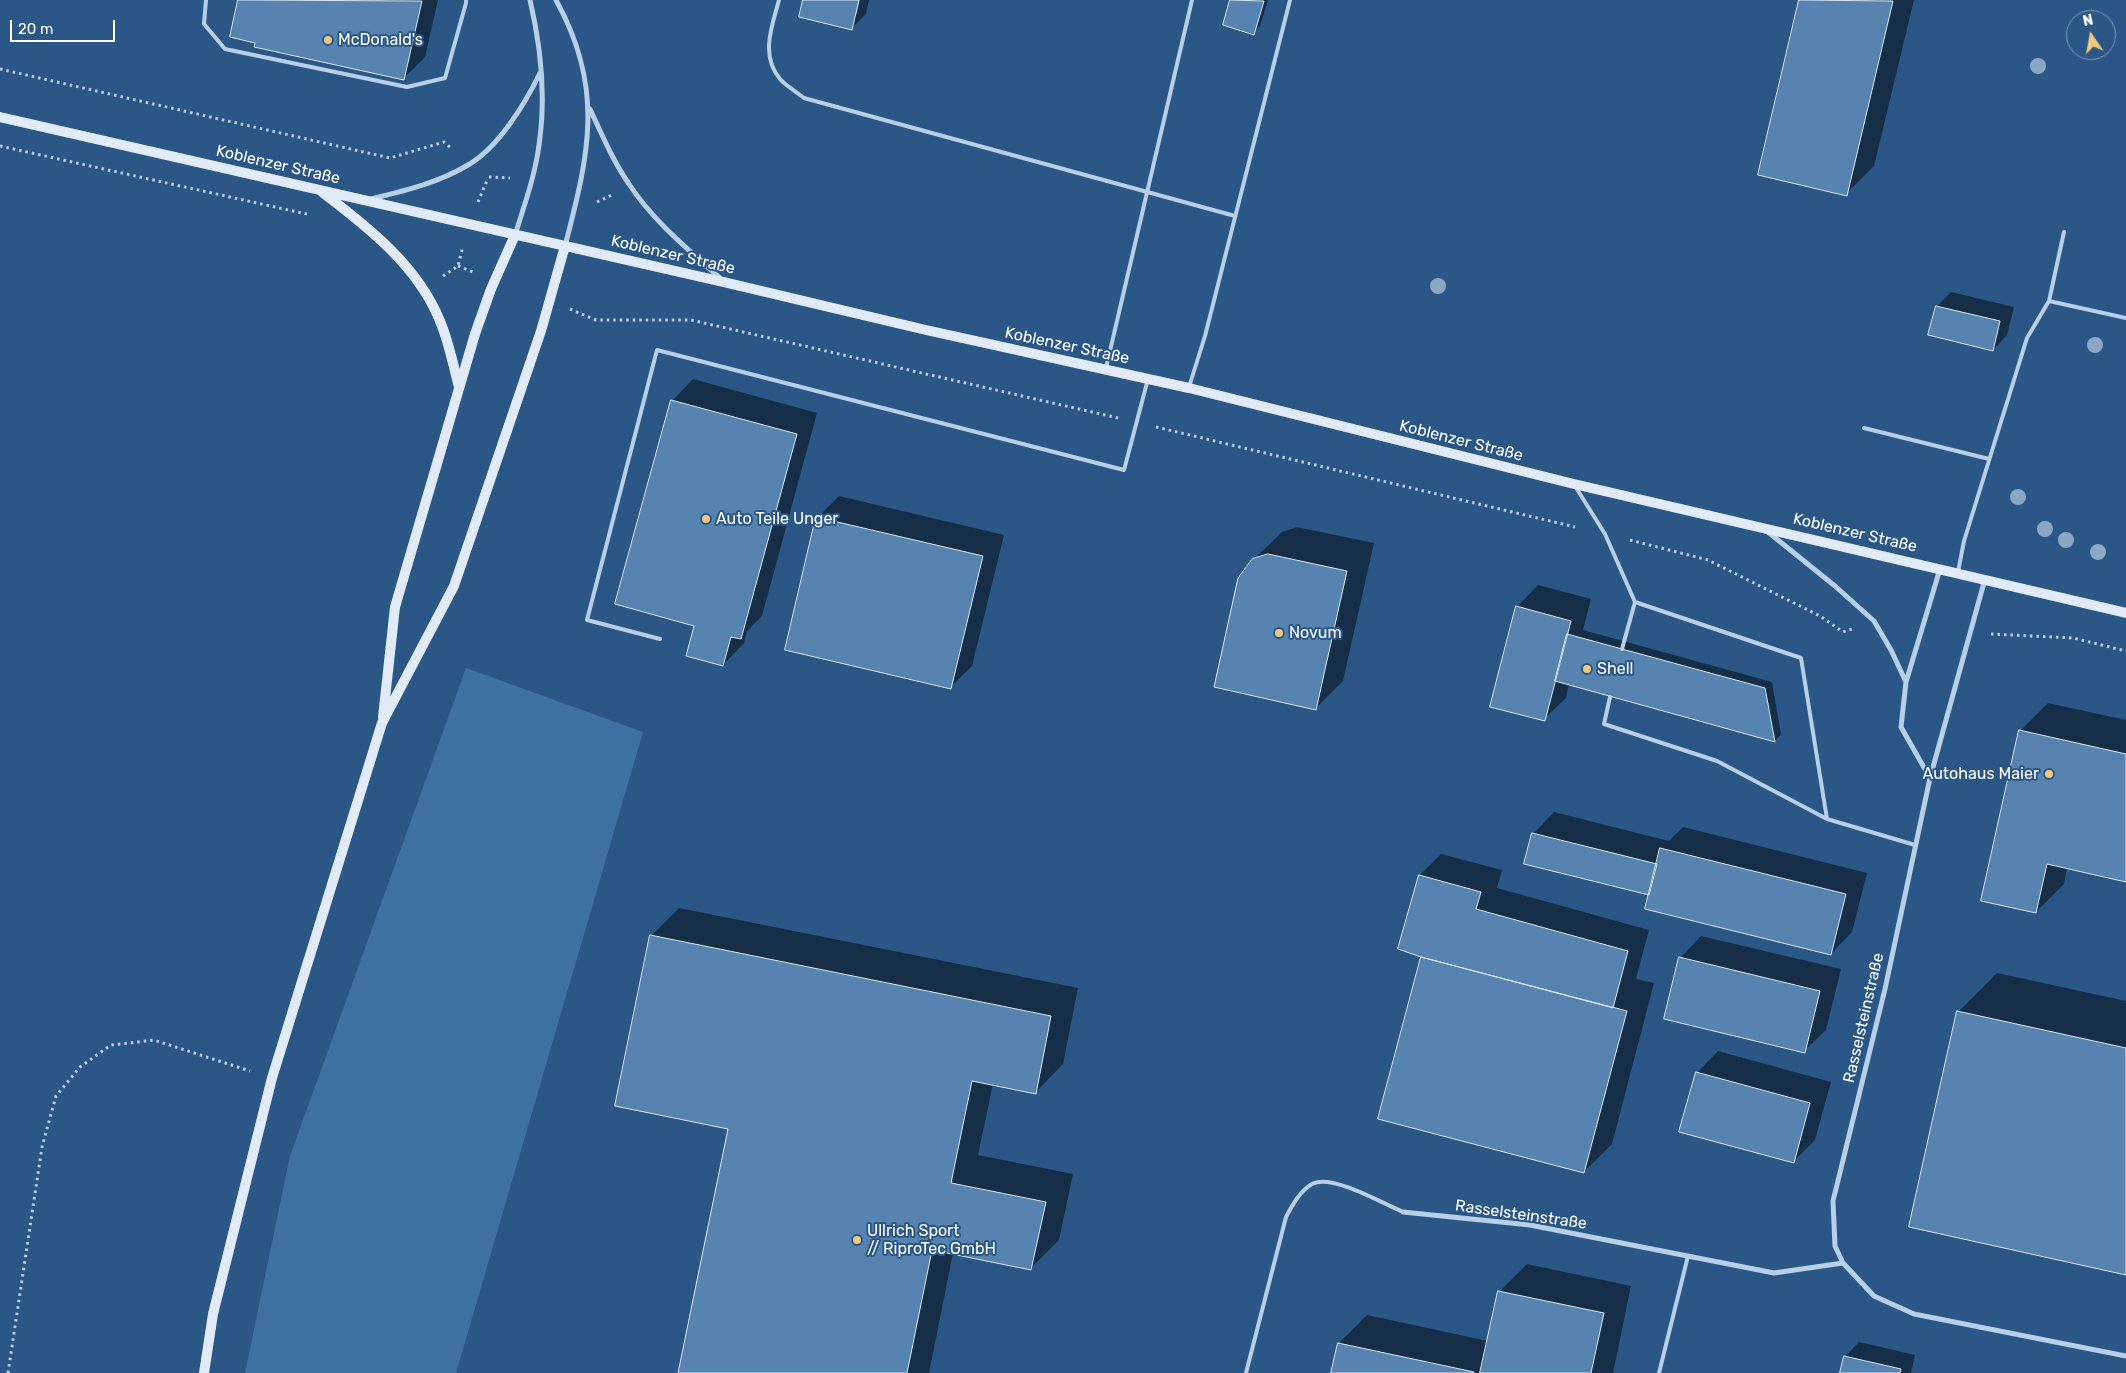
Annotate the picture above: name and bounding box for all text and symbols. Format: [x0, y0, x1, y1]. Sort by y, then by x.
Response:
scale bar [12, 10, 118, 42]
north arrow [2066, 10, 2116, 60]
text: N [2081, 11, 2095, 30]
text: 20 m [18, 20, 53, 38]
place label: McDonald's [338, 30, 423, 50]
marker: McDonald's [322, 34, 334, 46]
street label: Koblenzer Straße [214, 141, 342, 189]
street label: Koblenzer Straße [609, 231, 737, 279]
street label: Koblenzer Straße [1003, 323, 1131, 369]
street label: Koblenzer Straße [1397, 416, 1525, 466]
place label: Auto Teile Unger [716, 509, 838, 529]
street label: Koblenzer Straße [1791, 509, 1919, 557]
marker: Auto Teile Unger [700, 513, 712, 525]
place label: Novum [1289, 623, 1342, 643]
marker: Novum [1273, 627, 1285, 639]
place label: Shell [1597, 659, 1633, 679]
marker: Shell [1581, 663, 1593, 675]
place label: Autohaus Maier [1923, 764, 2039, 784]
marker: Autohaus Maier [2043, 768, 2055, 780]
street label: Rasselsteinstraße [1840, 951, 1888, 1085]
street label: Rasselsteinstraße [1454, 1196, 1588, 1234]
place label: Ullrich Sport // RiproTec GmbH [867, 1221, 996, 1259]
marker: Ullrich Sport // RiproTec GmbH [851, 1234, 863, 1246]

